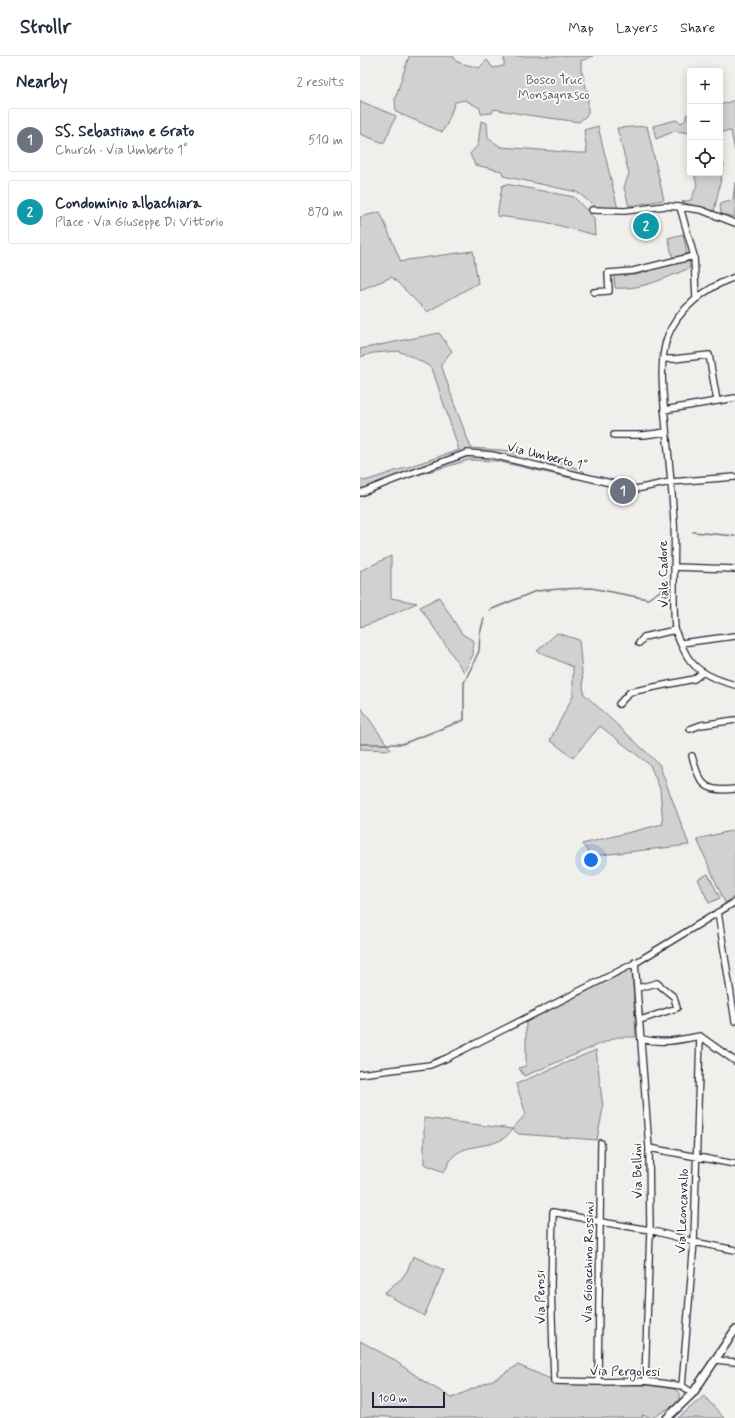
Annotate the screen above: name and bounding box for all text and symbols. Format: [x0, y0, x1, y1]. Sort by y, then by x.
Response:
text: Strollr [20, 15, 71, 40]
text: Map [568, 19, 594, 37]
text: Layers [616, 19, 658, 37]
text: Share [680, 19, 715, 37]
map controls [687, 68, 723, 176]
button: + [687, 68, 723, 104]
text: Nearby [16, 71, 68, 93]
park label: Bosco Truc Monsagnasco [518, 72, 590, 104]
text: 2 results [297, 74, 344, 91]
button: − [687, 104, 723, 140]
text: SS. Sebastiano e Grato [55, 122, 194, 142]
text: 1 [27, 132, 33, 149]
text: 510 m [308, 132, 343, 149]
button: locate [687, 140, 723, 176]
text: Church · Via Umberto 1° [55, 142, 188, 159]
text: Condominio albachiara [55, 194, 201, 214]
text: 2 [27, 204, 33, 221]
text: 870 m [307, 204, 343, 221]
pin: 2 [633, 211, 659, 241]
text: Place · Via Giuseppe Di Vittorio [55, 214, 224, 231]
street label: Via Umberto 1° [505, 439, 589, 475]
pin: 1 [610, 476, 636, 506]
street label: Viale Cadore [655, 540, 673, 608]
your location [581, 850, 601, 870]
street label: Via Bellini [629, 1143, 647, 1199]
street label: Via Leoncavallo [673, 1168, 693, 1254]
street label: Via Gioacchino Rossini [579, 1201, 599, 1323]
street label: Via Perosi [532, 1270, 550, 1324]
street label: Via Pergolesi [590, 1363, 660, 1382]
scale bar [372, 1390, 445, 1409]
text: 100 m [378, 1392, 408, 1406]

